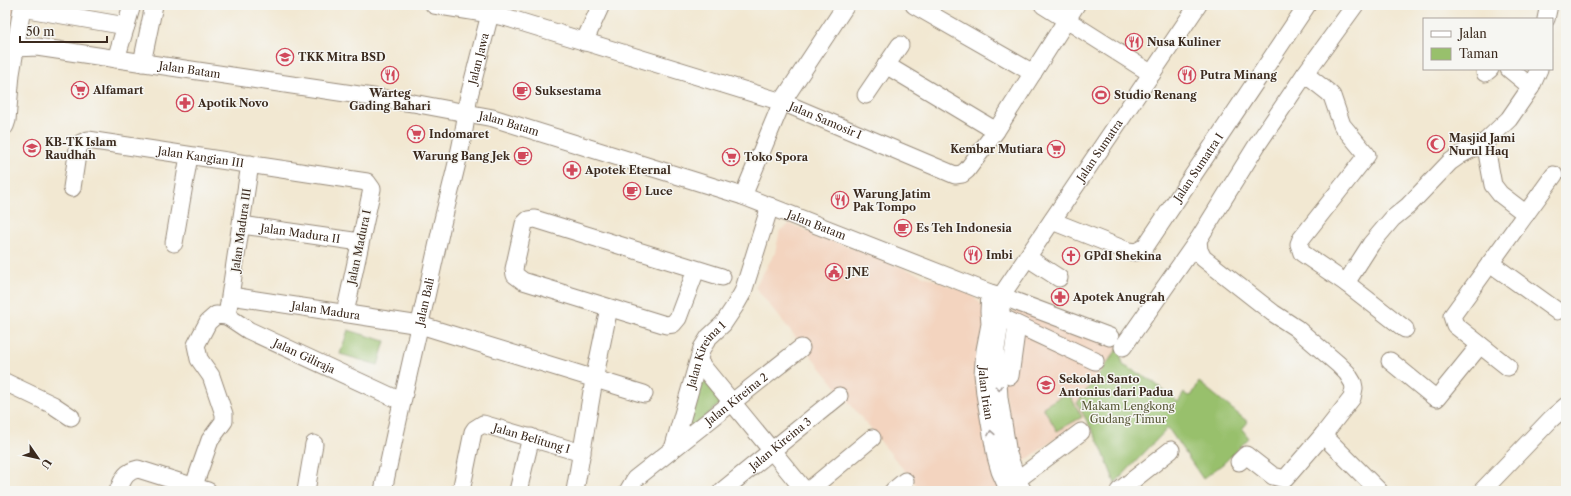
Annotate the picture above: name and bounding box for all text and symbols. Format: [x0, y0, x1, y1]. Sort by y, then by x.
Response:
scale bar [20, 18, 107, 44]
legend [1423, 18, 1553, 70]
text: 50 m [26, 24, 55, 39]
text: Jalan [1457, 26, 1487, 41]
street label: Jalan Jawa [465, 31, 492, 88]
restaurant icon: Nusa Kuliner [1124, 32, 1144, 52]
place label: Nusa Kuliner [1147, 35, 1222, 49]
text: Taman [1459, 46, 1499, 61]
school or university icon: TKK Mitra BSD [275, 47, 295, 67]
place label: TKK Mitra BSD [298, 50, 386, 64]
street label: Jalan Batam [156, 58, 222, 81]
restaurant icon: Warteg Gading Bahari [380, 65, 400, 85]
restaurant icon: Putra Minang [1177, 65, 1197, 85]
place label: Putra Minang [1200, 68, 1278, 82]
supermarket icon: Alfamart [70, 80, 90, 100]
cafe icon: Suksestama [512, 81, 532, 101]
place label: Alfamart [92, 83, 144, 97]
place label: Suksestama [535, 84, 602, 98]
sports icon: Studio Renang [1091, 85, 1111, 105]
place label: Warteg Gading Bahari [349, 86, 431, 113]
place label: Studio Renang [1114, 88, 1197, 102]
pharmacy icon: Apotik Novo [175, 93, 195, 113]
place label: Apotik Novo [197, 96, 269, 110]
street label: Jalan Samosir I [785, 98, 864, 142]
street label: Jalan Batam [476, 108, 542, 139]
street label: Jalan Sumatra [1073, 116, 1126, 186]
supermarket icon: Indomaret [406, 124, 426, 144]
place label: Indomaret [429, 127, 490, 141]
street label: Jalan Sumatra I [1169, 130, 1226, 206]
place label: Masjid Jami Nurul Haq [1449, 131, 1515, 158]
mosque icon: Masjid Jami Nurul Haq [1426, 134, 1446, 154]
place label: KB-TK Islam Raudhah [45, 135, 117, 162]
school or university icon: KB-TK Islam Raudhah [22, 138, 42, 158]
supermarket icon: Kembar Mutiara [1046, 139, 1066, 159]
place label: Kembar Mutiara [950, 142, 1044, 156]
street label: Jalan Kangian III [155, 143, 245, 170]
cafe icon: Warung Bang Jek [513, 146, 533, 166]
supermarket icon: Toko Spora [721, 147, 741, 167]
place label: Warung Bang Jek [412, 149, 511, 163]
place label: Toko Spora [744, 150, 809, 164]
pharmacy icon: Apotek Eternal [562, 160, 582, 180]
place label: Apotek Eternal [584, 163, 671, 177]
cafe icon: Luce [622, 181, 642, 201]
place label: Luce [645, 184, 673, 198]
street label: Jalan Madura III [228, 187, 254, 275]
place label: Warung Jatim Pak Tompo [852, 187, 931, 214]
restaurant icon: Warung Jatim Pak Tompo [830, 190, 850, 210]
street label: Jalan Batam [783, 206, 849, 243]
street label: Jalan Madura I [344, 208, 374, 288]
cafe icon: Es Teh Indonesia [893, 218, 913, 238]
street label: Jalan Madura II [258, 220, 341, 246]
place label: Es Teh Indonesia [916, 221, 1013, 235]
restaurant icon: Imbi [963, 245, 983, 265]
church icon: GPdI Shekina [1061, 246, 1081, 266]
place label: Imbi [986, 248, 1013, 262]
place label: GPdI Shekina [1084, 249, 1162, 263]
public building icon: JNE [824, 262, 844, 282]
place label: JNE [845, 265, 869, 279]
street label: Jalan Bali [412, 276, 437, 329]
pharmacy icon: Apotek Anugrah [1050, 287, 1070, 307]
place label: Apotek Anugrah [1072, 290, 1166, 304]
street label: Jalan Madura [289, 298, 361, 323]
street label: Jalan Kireina 1 [683, 318, 729, 392]
street label: Jalan Giliraja [269, 335, 338, 377]
street label: Jalan Irian [976, 364, 996, 421]
street label: Jalan Kireina 2 [701, 370, 771, 429]
place label: Sekolah Santo Antonius dari Padua [1058, 372, 1174, 399]
school or university icon: Sekolah Santo Antonius dari Padua [1036, 375, 1056, 395]
one-way arrow [994, 385, 1003, 391]
park label: Makam Lengkong Gudang Timur [1081, 399, 1175, 426]
street label: Jalan Kireina 3 [745, 414, 814, 474]
street label: Jalan Belitung I [490, 420, 572, 456]
one-way arrow [987, 430, 996, 436]
north arrow [18, 438, 58, 478]
text: U [38, 456, 55, 471]

